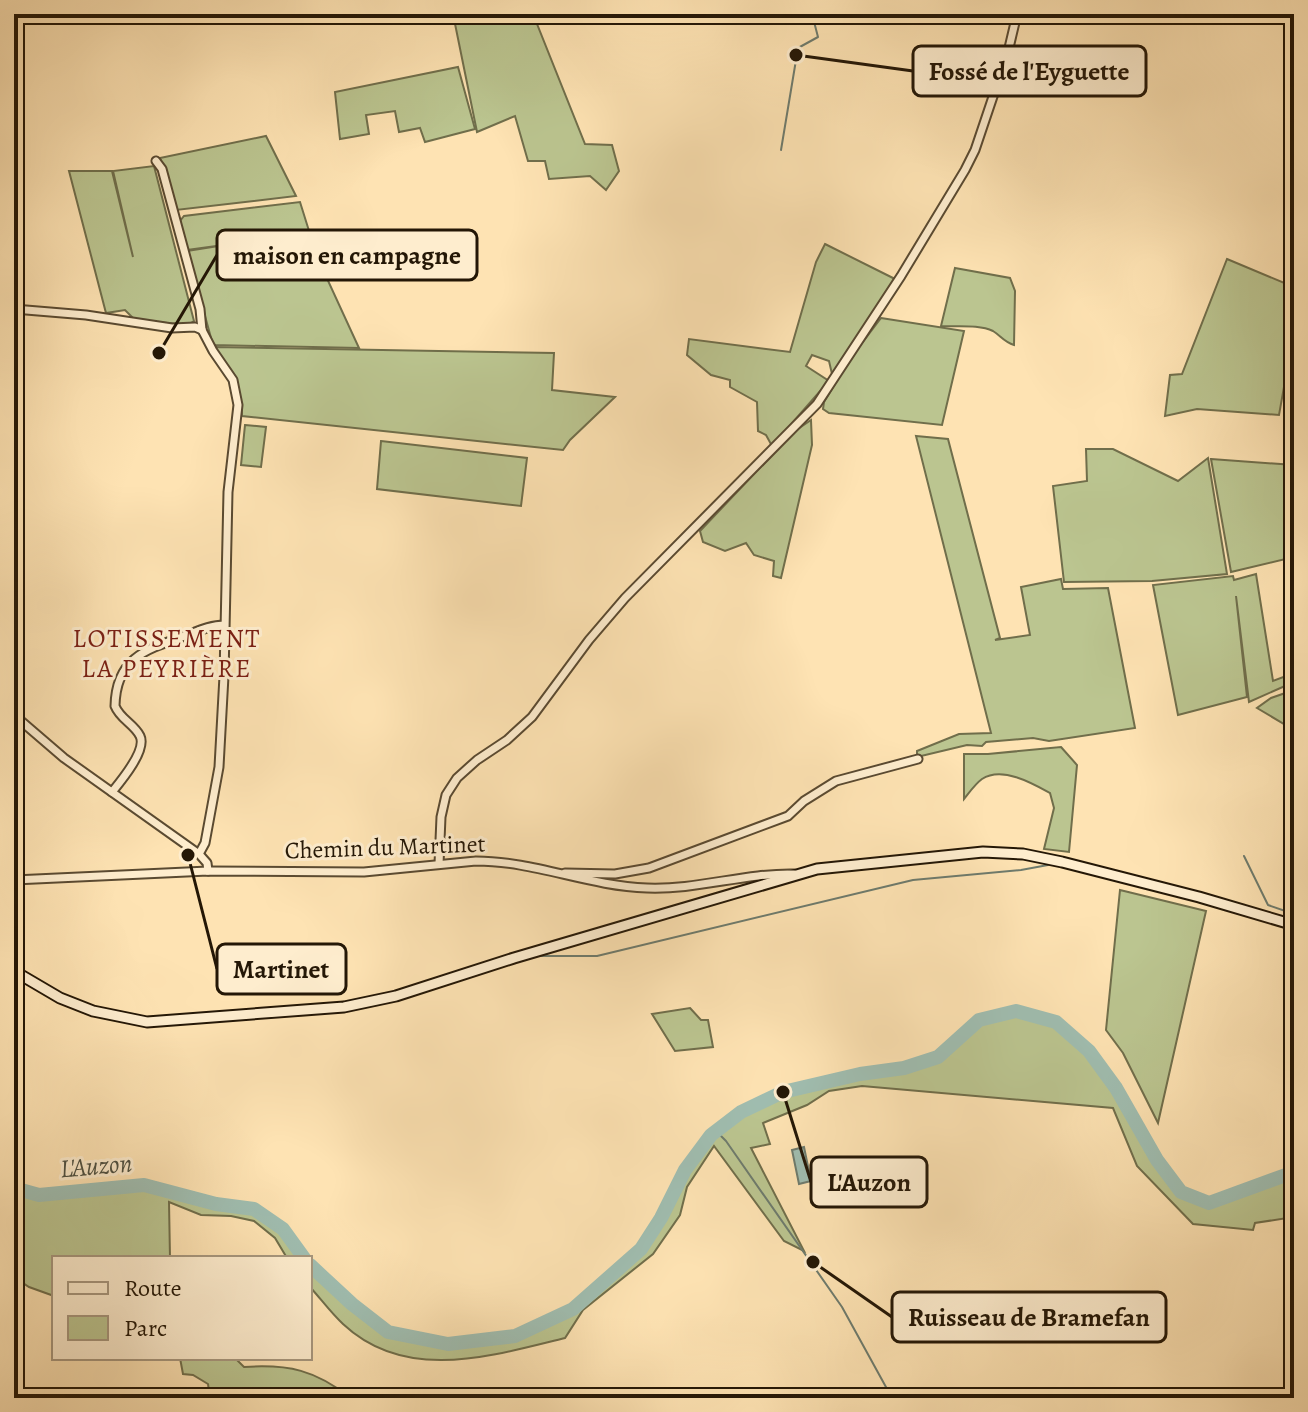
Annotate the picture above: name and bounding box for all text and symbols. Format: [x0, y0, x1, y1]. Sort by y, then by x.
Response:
callout: Fossé de l'Eyguette [913, 46, 1146, 96]
text: Fossé de l'Eyguette [928, 54, 1130, 89]
callout: maison en campagne [217, 230, 477, 280]
text: maison en campagne [233, 238, 461, 273]
district label: LOTISSEMENT LA PEYRIÈRE [72, 621, 262, 686]
street label: Chemin du Martinet [284, 828, 486, 866]
callout: Martinet [217, 944, 346, 994]
text: Martinet [233, 952, 330, 987]
water label: L'Auzon [58, 1145, 134, 1187]
callout: L'Auzon [811, 1157, 927, 1207]
text: L'Auzon [827, 1165, 911, 1200]
legend [52, 1256, 312, 1360]
text: Route [124, 1272, 182, 1304]
callout: Ruisseau de Bramefan [892, 1292, 1166, 1342]
text: Ruisseau de Bramefan [908, 1300, 1150, 1335]
text: Parc [124, 1312, 167, 1344]

